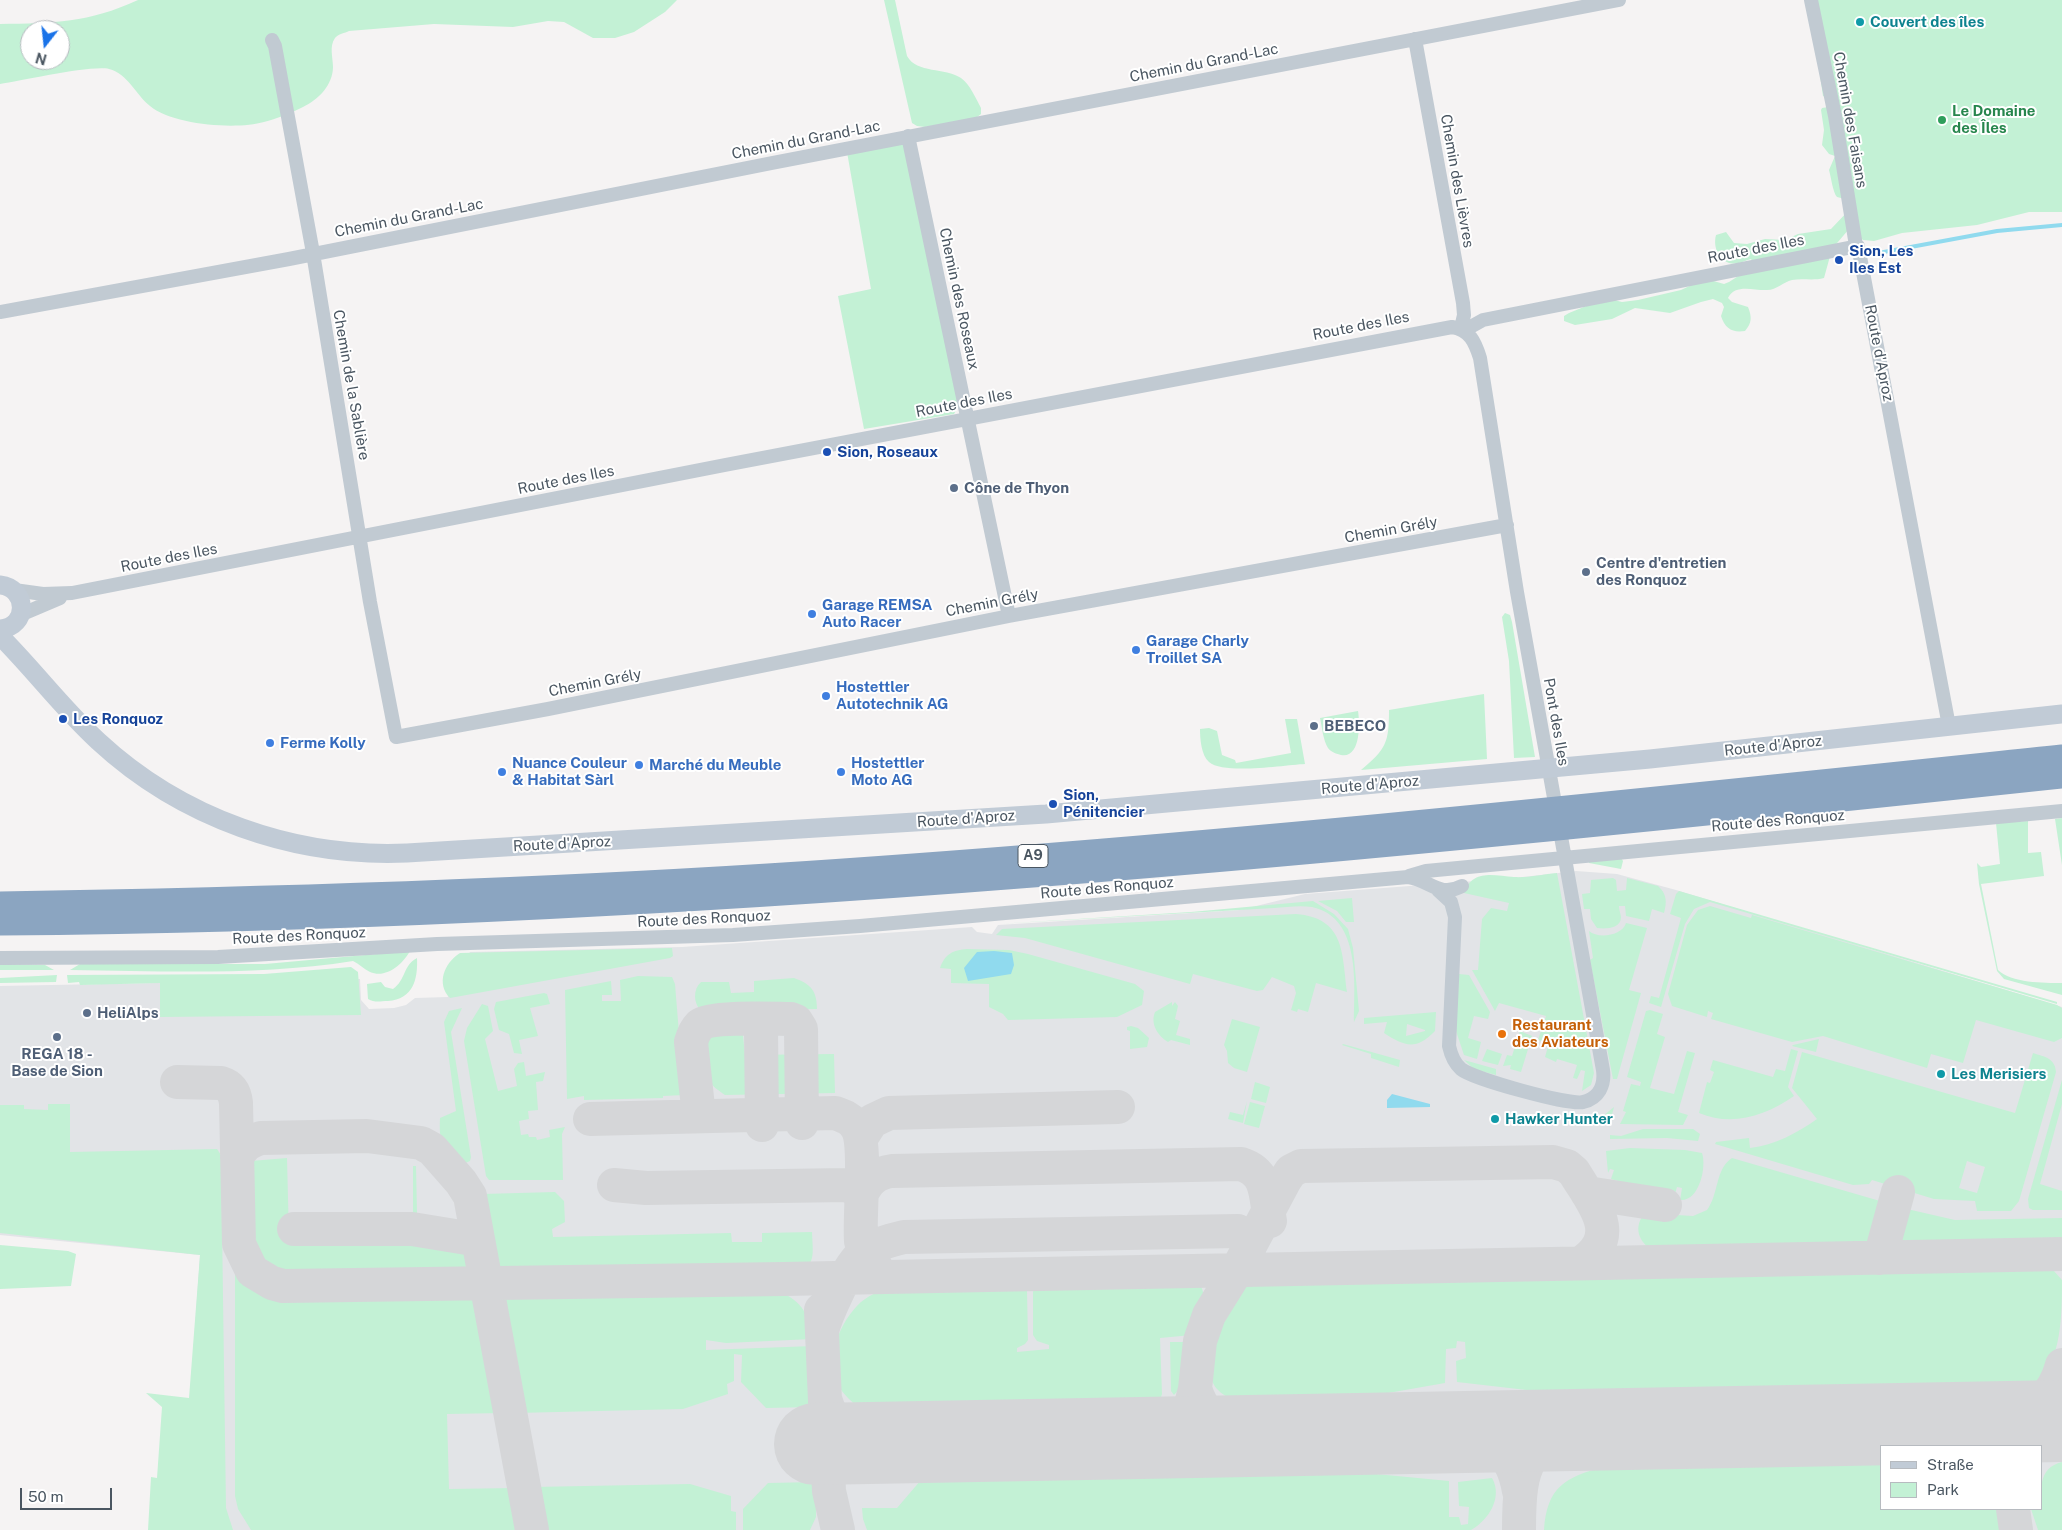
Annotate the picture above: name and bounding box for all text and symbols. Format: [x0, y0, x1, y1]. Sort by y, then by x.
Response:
place label: Couvert des îles [1870, 13, 1984, 31]
marker: Couvert des îles [1854, 16, 1866, 28]
north arrow [20, 20, 70, 70]
street label: Chemin du Grand-Lac [1128, 40, 1280, 86]
text: N [34, 49, 49, 68]
street label: Chemin des Faisans [1829, 50, 1871, 190]
place label: Le Domaine des Îles [1952, 102, 2035, 137]
street label: Chemin des Lièvres [1436, 113, 1478, 249]
marker: Le Domaine des Îles [1936, 114, 1948, 126]
street label: Chemin du Grand-Lac [730, 117, 882, 163]
street label: Chemin du Grand-Lac [333, 195, 485, 241]
street label: Chemin des Roseaux [935, 226, 983, 372]
street label: Route des Iles [1706, 231, 1806, 267]
place label: Sion, Les Iles Est [1849, 242, 1914, 277]
marker: Sion, Les Iles Est [1833, 254, 1845, 266]
street label: Route d'Aproz [1861, 303, 1897, 403]
street label: Chemin de la Sablière [329, 308, 373, 462]
street label: Route des Iles [1311, 308, 1411, 344]
street label: Route des Iles [914, 385, 1014, 421]
place label: Sion, Roseaux [837, 443, 938, 461]
marker: Sion, Roseaux [821, 446, 833, 458]
street label: Route des Iles [516, 462, 616, 498]
place label: Cône de Thyon [964, 479, 1069, 497]
marker: Cône de Thyon [948, 482, 960, 494]
street label: Chemin Grély [1343, 513, 1439, 547]
street label: Route des Iles [119, 540, 219, 576]
place label: Centre d'entretien des Ronquoz [1596, 554, 1726, 589]
marker: Centre d'entretien des Ronquoz [1580, 566, 1592, 578]
street label: Chemin Grély [944, 585, 1040, 621]
place label: Garage REMSA Auto Racer [822, 596, 932, 631]
marker: Garage REMSA Auto Racer [806, 608, 818, 620]
place label: Garage Charly Troillet SA [1146, 632, 1249, 667]
marker: Garage Charly Troillet SA [1130, 644, 1142, 656]
street label: Chemin Grély [547, 665, 643, 701]
street label: Pont des Iles [1539, 677, 1573, 767]
place label: Hostettler Autotechnik AG [836, 678, 948, 713]
marker: Hostettler Autotechnik AG [820, 690, 832, 702]
place label: Les Ronquoz [73, 710, 163, 728]
marker: Les Ronquoz [57, 713, 69, 725]
place label: BEBECO [1324, 717, 1386, 735]
marker: BEBECO [1308, 720, 1320, 732]
street label: Route d'Aproz [1723, 732, 1823, 760]
place label: Ferme Kolly [280, 734, 366, 752]
marker: Ferme Kolly [264, 737, 276, 749]
place label: Nuance Couleur & Habitat Sàrl [512, 754, 627, 789]
place label: Hostettler Moto AG [851, 754, 925, 789]
place label: Marché du Meuble [649, 756, 781, 774]
marker: Marché du Meuble [633, 759, 645, 771]
marker: Nuance Couleur & Habitat Sàrl [496, 766, 508, 778]
marker: Hostettler Moto AG [835, 766, 847, 778]
street label: Route d'Aproz [1320, 772, 1420, 798]
place label: Sion, Pénitencier [1063, 786, 1145, 821]
marker: Sion, Pénitencier [1047, 798, 1059, 810]
street label: Route des Ronquoz [1711, 806, 1845, 836]
street label: Route d'Aproz [916, 807, 1016, 831]
street label: Route d'Aproz [512, 832, 612, 856]
road number: A9 [1018, 844, 1048, 868]
street label: Route des Ronquoz [1040, 873, 1174, 903]
street label: Route des Ronquoz [637, 907, 771, 931]
street label: Route des Ronquoz [232, 924, 366, 948]
place label: HeliAlps [97, 1004, 159, 1022]
marker: HeliAlps [81, 1007, 93, 1019]
place label: Restaurant des Aviateurs [1512, 1016, 1609, 1051]
marker: Restaurant des Aviateurs [1496, 1028, 1508, 1040]
marker: REGA 18 - Base de Sion [51, 1031, 63, 1043]
place label: REGA 18 - Base de Sion [11, 1045, 103, 1080]
place label: Les Merisiers [1951, 1065, 2046, 1083]
marker: Les Merisiers [1935, 1068, 1947, 1080]
place label: Hawker Hunter [1505, 1110, 1613, 1128]
marker: Hawker Hunter [1489, 1113, 1501, 1125]
legend [1880, 1445, 2042, 1510]
text: Straße [1927, 1456, 1974, 1473]
scale bar [22, 1478, 115, 1510]
text: Park [1927, 1481, 1959, 1498]
text: 50 m [28, 1488, 63, 1505]

